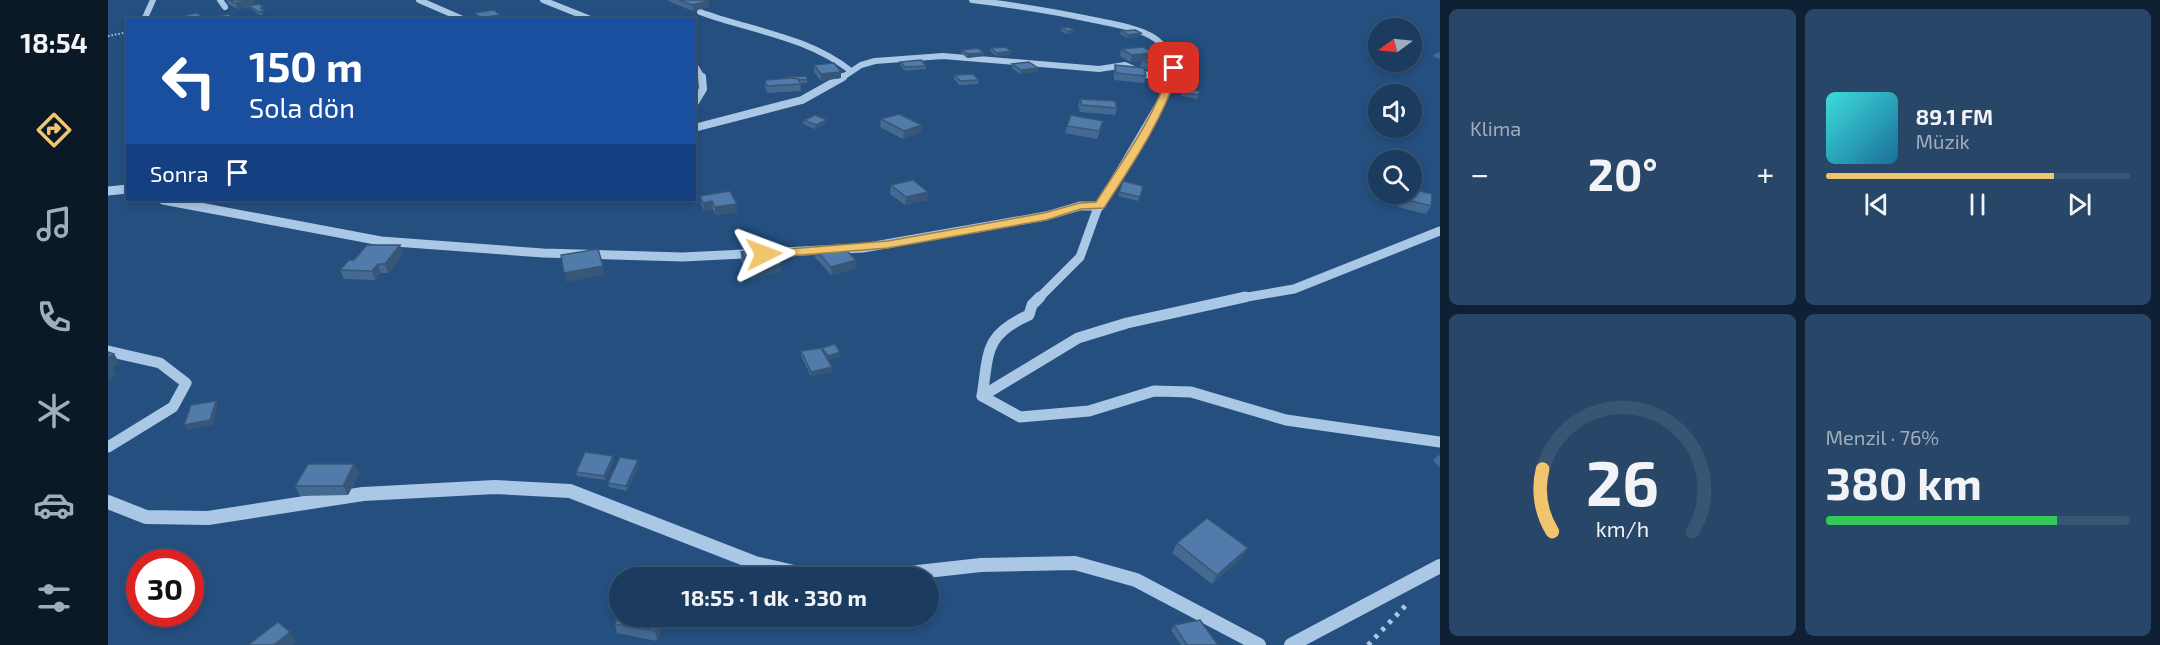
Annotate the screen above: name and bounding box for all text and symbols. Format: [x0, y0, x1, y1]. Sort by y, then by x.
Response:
north arrow [1368, 18, 1422, 72]
map controls [1368, 18, 1422, 204]
text: 18:54 [20, 26, 88, 58]
text: 150 m [249, 40, 363, 90]
icon: left [150, 42, 228, 120]
pin [1148, 42, 1199, 93]
icon: arrive [1157, 51, 1190, 84]
button: sound [1368, 84, 1422, 138]
text: Sola dön [249, 91, 355, 123]
text: 89.1 FM [1916, 103, 1993, 129]
icon: directions [33, 109, 75, 151]
text: Klima [1470, 116, 1521, 140]
text: Müzik [1916, 129, 1970, 153]
text: 20° [1588, 146, 1658, 200]
button: search [1368, 150, 1422, 204]
text: − [1470, 153, 1489, 193]
text: + [1756, 153, 1775, 193]
icon: arrive [221, 156, 254, 189]
text: Sonra [150, 160, 209, 186]
icon: previous [1860, 188, 1893, 221]
icon: pause [1961, 188, 1994, 221]
icon: next [2063, 188, 2096, 221]
icon: music [33, 203, 75, 245]
position arrow [732, 222, 796, 286]
icon: phone [33, 296, 75, 338]
icon: climate [33, 390, 75, 432]
text: Menzil · 76% [1826, 425, 1939, 449]
text: 26 [1586, 444, 1659, 519]
text: 380 km [1826, 455, 1982, 509]
icon: car [33, 484, 75, 526]
text: km/h [1596, 516, 1649, 541]
speed limit sign: 30 [126, 549, 204, 627]
icon: filters [33, 577, 75, 619]
text: 18:55 · 1 dk · 330 m [681, 584, 867, 610]

